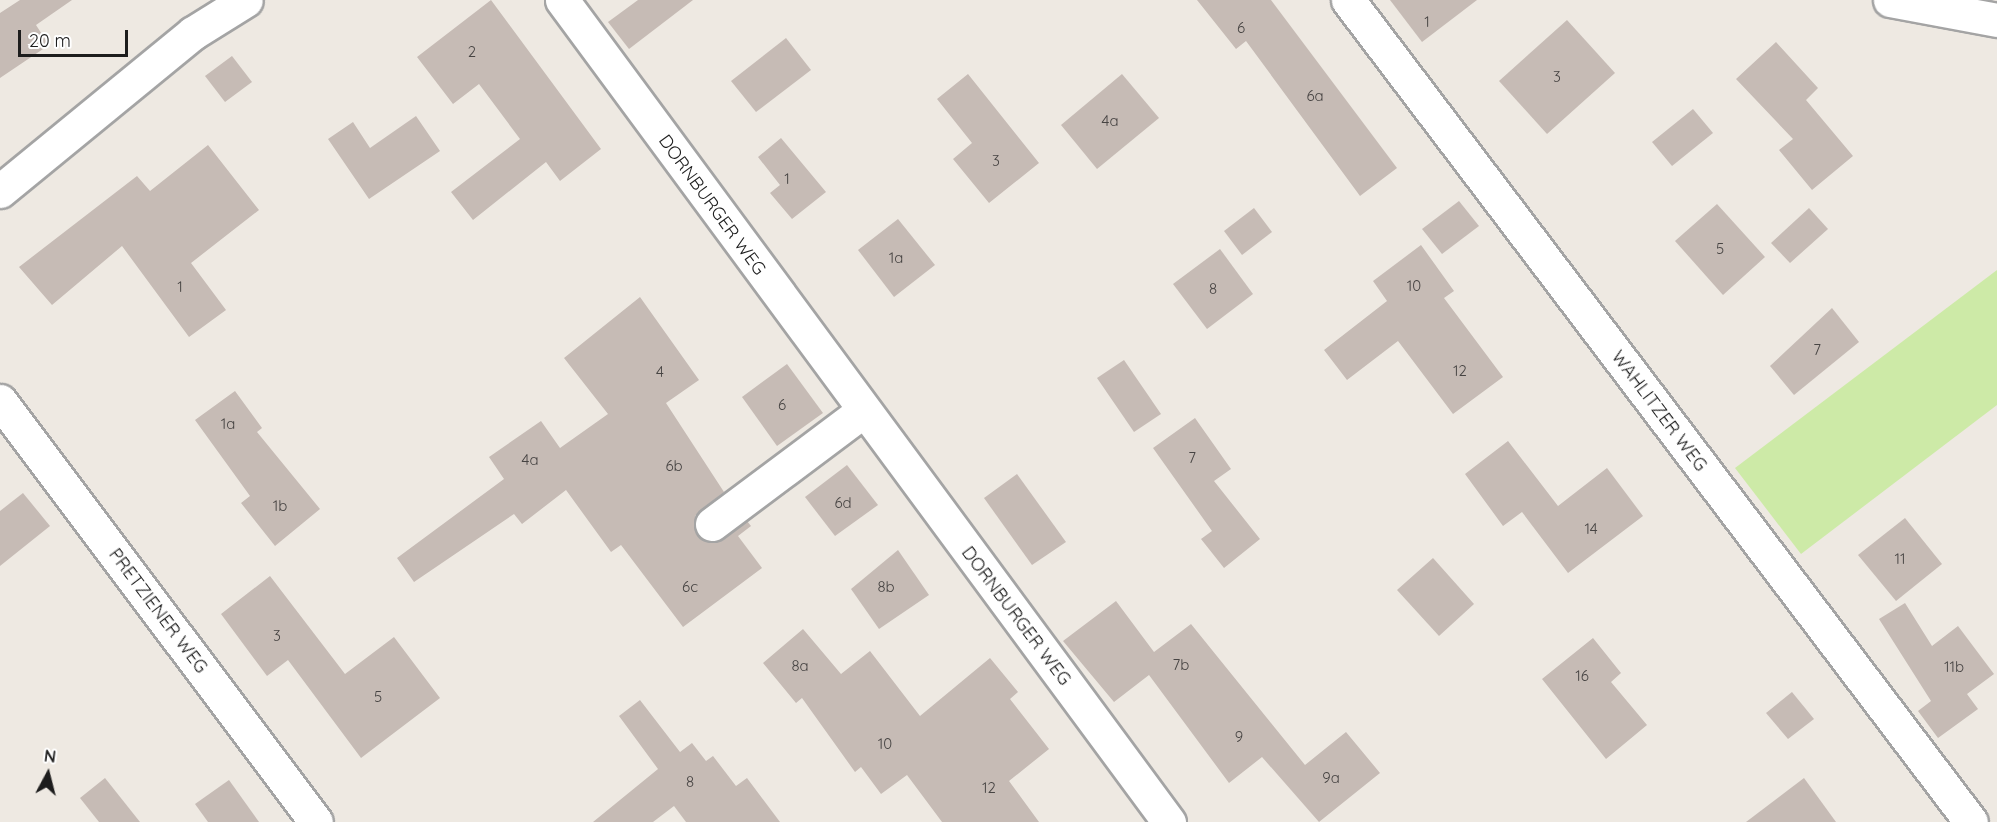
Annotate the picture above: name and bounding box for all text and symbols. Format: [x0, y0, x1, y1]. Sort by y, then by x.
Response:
house number: 1 [1424, 13, 1430, 31]
scale bar [21, 18, 130, 56]
house number: 6 [1237, 19, 1245, 37]
text: 20 m [29, 29, 71, 52]
house number: 2 [468, 43, 476, 61]
house number: 3 [1553, 68, 1561, 86]
house number: 6a [1306, 87, 1324, 105]
house number: 4a [1102, 112, 1118, 130]
street label: DORNBURGER WEG [654, 131, 770, 279]
house number: 3 [992, 152, 1000, 170]
house number: 1 [784, 170, 790, 188]
house number: 5 [1716, 240, 1724, 258]
house number: 1a [889, 249, 903, 267]
house number: 10 [1407, 277, 1421, 295]
house number: 1 [177, 278, 183, 296]
house number: 8 [1209, 280, 1217, 298]
house number: 7 [1813, 341, 1821, 359]
street label: WAHLITZER WEG [1607, 346, 1711, 476]
house number: 12 [1453, 362, 1467, 380]
house number: 4 [656, 363, 664, 381]
house number: 6 [778, 396, 786, 414]
house number: 1a [221, 415, 235, 433]
house number: 7 [1188, 449, 1196, 467]
house number: 4a [522, 451, 538, 469]
house number: 6b [665, 457, 683, 475]
house number: 6d [834, 494, 852, 512]
house number: 1b [273, 497, 287, 515]
house number: 14 [1584, 520, 1598, 538]
street label: DORNBURGER WEG [957, 542, 1075, 690]
street label: PRETZIENER WEG [104, 544, 212, 678]
house number: 11 [1894, 550, 1906, 568]
house number: 6c [682, 578, 698, 596]
house number: 8b [877, 578, 895, 596]
house number: 3 [273, 627, 281, 645]
house number: 7b [1173, 656, 1189, 674]
house number: 8a [791, 657, 809, 675]
house number: 11b [1944, 658, 1964, 676]
house number: 16 [1575, 667, 1589, 685]
house number: 5 [374, 688, 382, 706]
house number: 9 [1235, 728, 1243, 746]
house number: 10 [878, 735, 892, 753]
north arrow [18, 744, 78, 804]
text: N [43, 745, 57, 767]
house number: 9a [1322, 769, 1340, 787]
house number: 8 [686, 773, 694, 791]
house number: 12 [982, 779, 996, 797]

